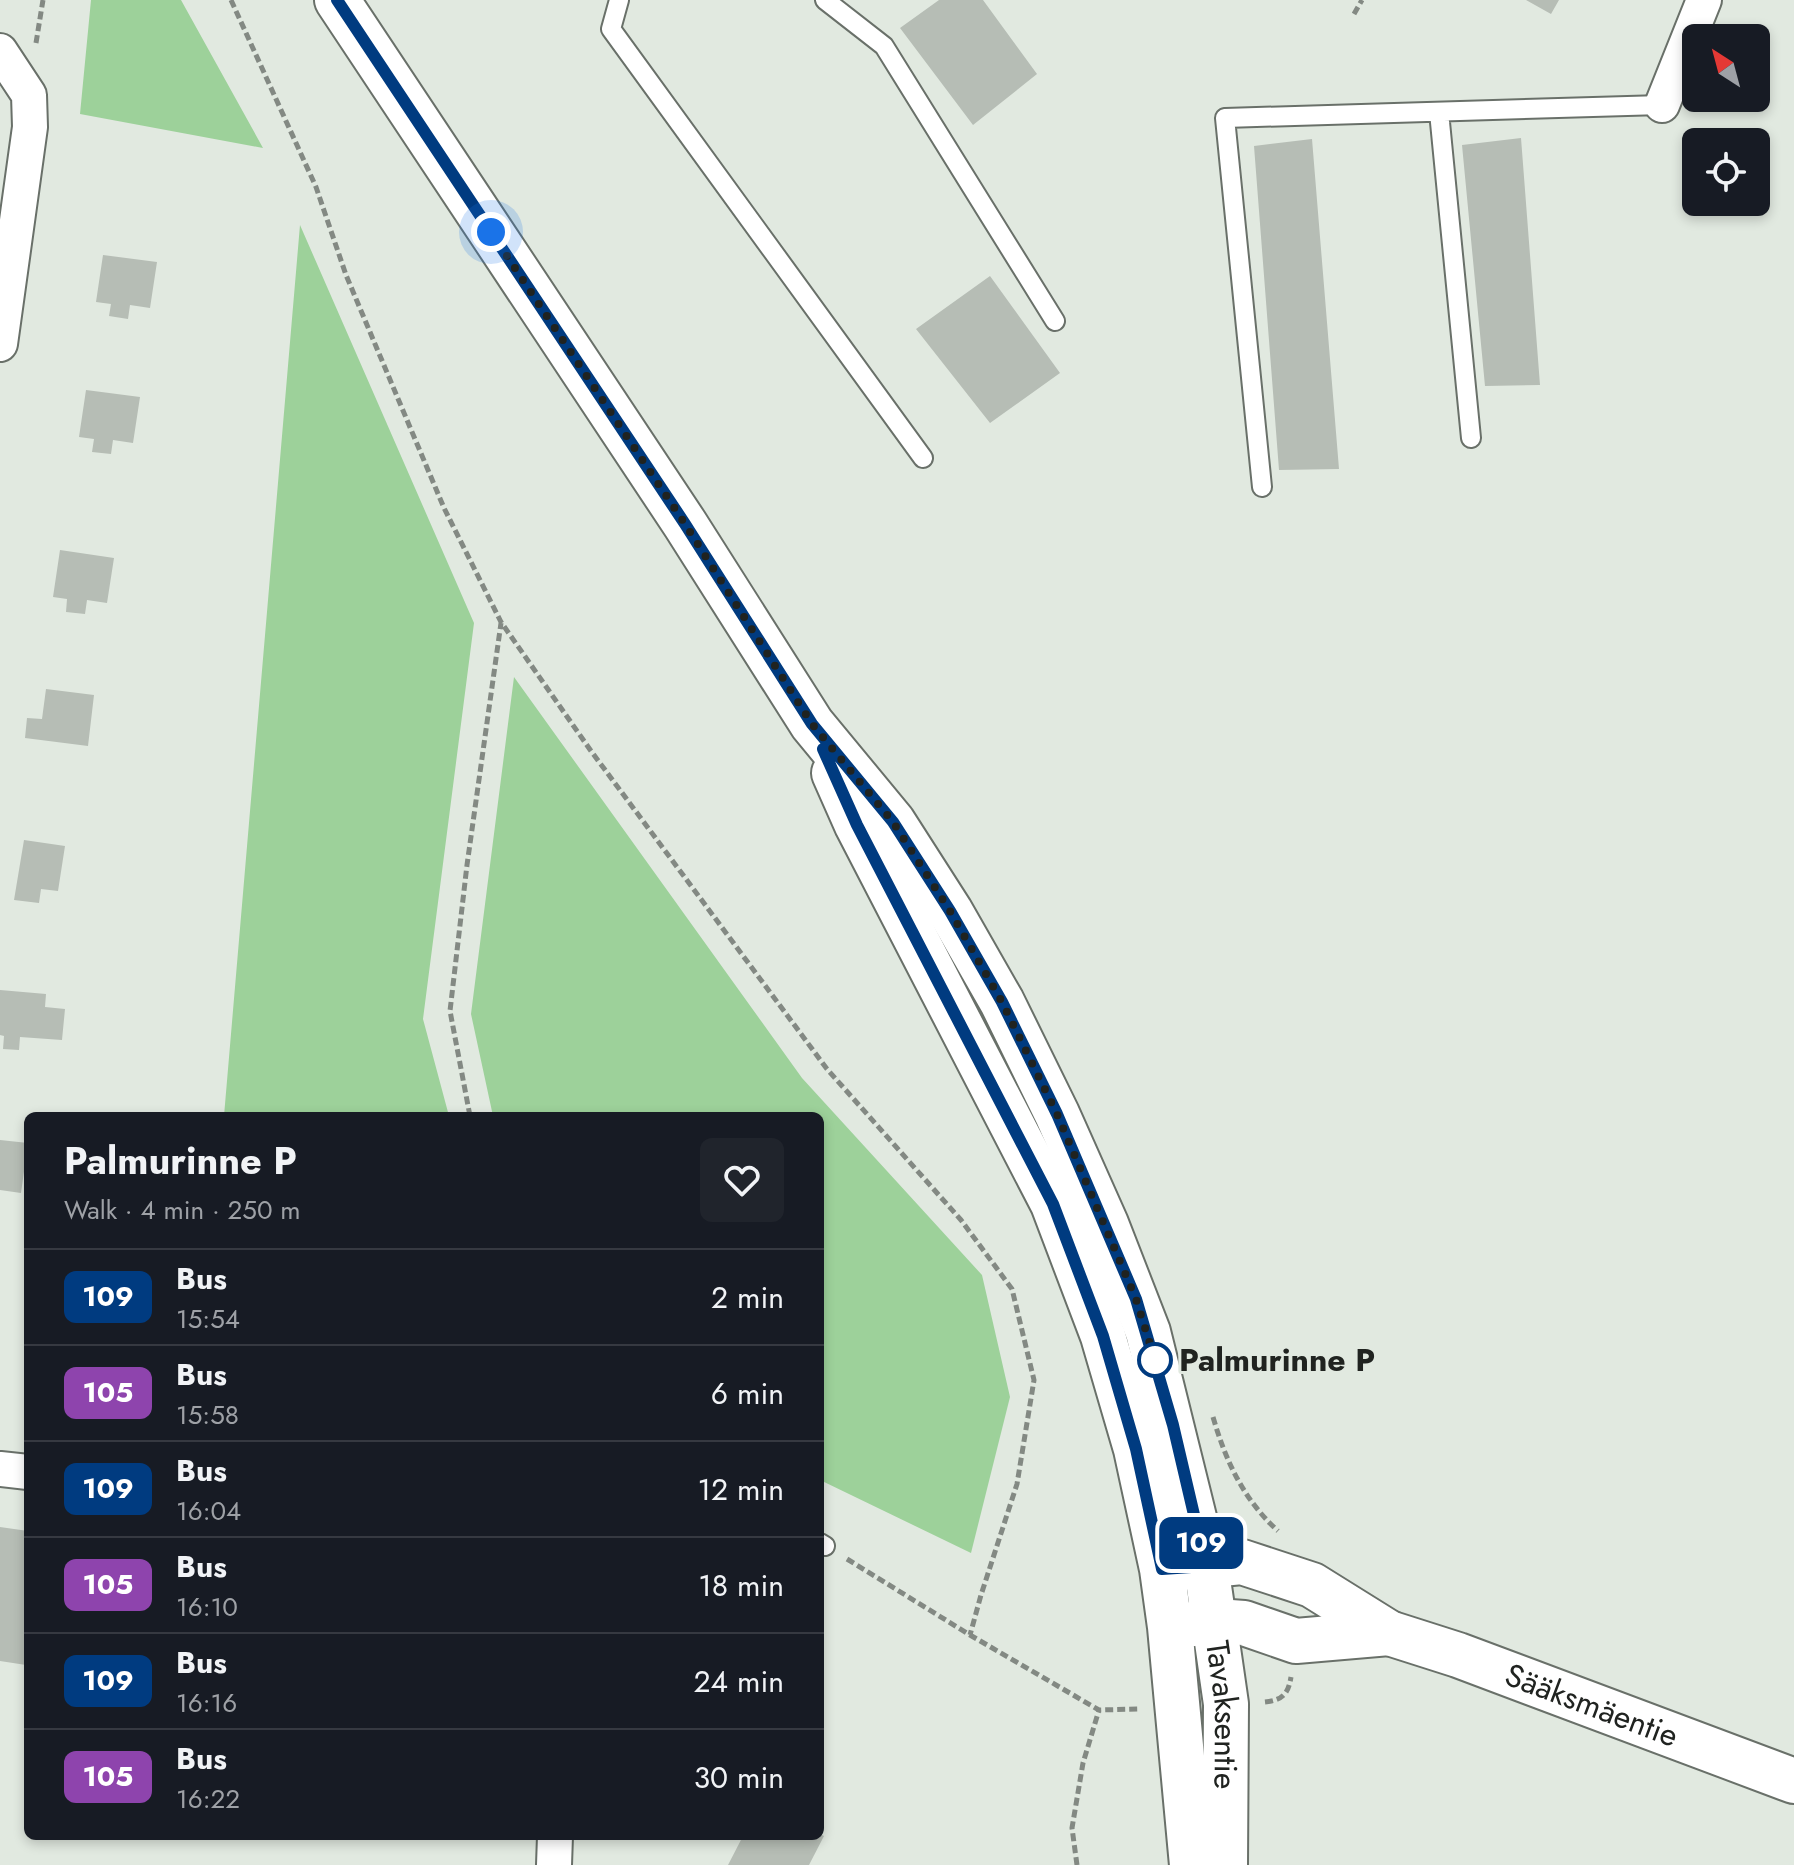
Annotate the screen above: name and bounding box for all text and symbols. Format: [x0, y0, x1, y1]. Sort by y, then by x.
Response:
north arrow [1682, 24, 1770, 112]
map controls [1682, 24, 1770, 216]
button: locate [1682, 128, 1770, 216]
your location [471, 212, 511, 252]
text: Palmurinne P [64, 1133, 297, 1188]
button: heart [700, 1138, 784, 1222]
text: Walk · 4 min · 250 m [64, 1191, 301, 1229]
text: Bus [176, 1257, 227, 1300]
text: 109 [82, 1276, 134, 1317]
text: 2 min [711, 1276, 784, 1319]
text: 15:54 [176, 1300, 240, 1338]
place label: Palmurinne P [1179, 1337, 1375, 1383]
marker: Palmurinne P [1138, 1343, 1172, 1377]
text: Bus [176, 1353, 227, 1396]
text: 105 [83, 1372, 133, 1413]
text: 6 min [711, 1372, 784, 1415]
text: 15:58 [176, 1396, 239, 1434]
text: Bus [176, 1449, 227, 1492]
text: 109 [82, 1468, 134, 1509]
text: 12 min [697, 1468, 784, 1511]
text: 16:04 [176, 1492, 241, 1530]
line badge: 109 [1155, 1517, 1247, 1569]
text: 109 [1175, 1522, 1227, 1563]
text: Bus [176, 1545, 227, 1588]
text: 105 [83, 1564, 133, 1605]
text: 18 min [698, 1564, 784, 1607]
text: 16:10 [176, 1588, 238, 1626]
street label: Tavaksentie [1194, 1638, 1250, 1790]
text: Bus [176, 1641, 227, 1684]
street label: Sääksmäentie [1498, 1652, 1685, 1759]
text: 109 [82, 1660, 134, 1701]
text: 24 min [693, 1660, 784, 1703]
text: 16:16 [176, 1684, 237, 1722]
text: Bus [176, 1737, 227, 1780]
text: 105 [83, 1756, 133, 1797]
text: 30 min [694, 1756, 784, 1799]
text: 16:22 [176, 1780, 240, 1818]

